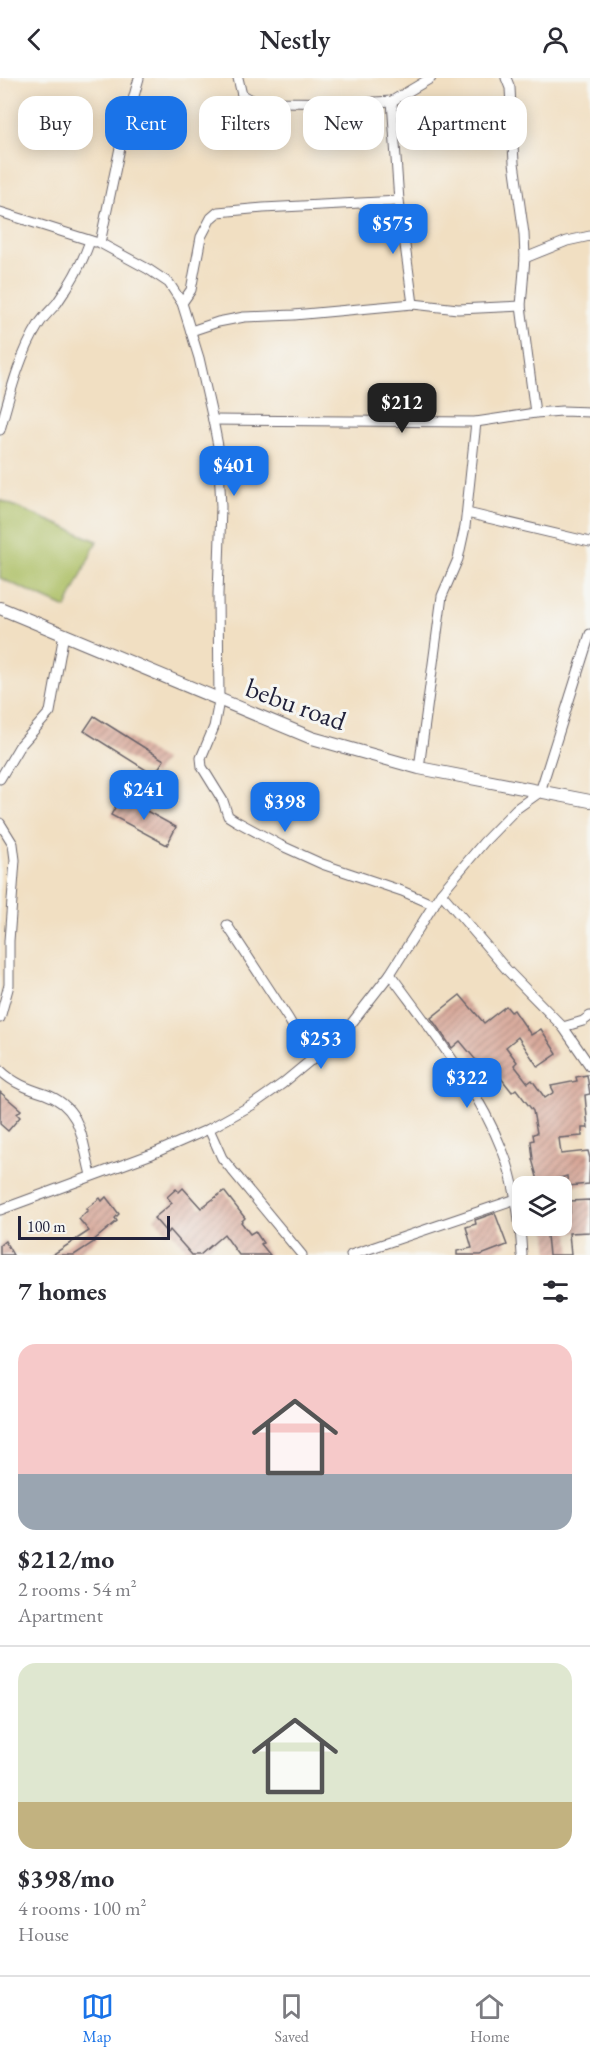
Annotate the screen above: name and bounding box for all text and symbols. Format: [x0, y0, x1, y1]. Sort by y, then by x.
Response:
text: Nestly [260, 22, 330, 57]
icon: back [18, 23, 51, 56]
icon: person [539, 23, 572, 56]
chip: Buy [18, 96, 93, 150]
chip: Rent [105, 96, 187, 150]
chip: Filters [199, 96, 291, 150]
chip: New [303, 96, 384, 150]
chip: Apartment [396, 96, 527, 150]
pin: $575 [357, 204, 429, 255]
text: $575 [373, 210, 413, 236]
pin: $212 [366, 383, 438, 434]
text: $212 [382, 389, 422, 415]
pin: $401 [198, 446, 270, 497]
text: $401 [214, 452, 254, 478]
street label: bebu road [241, 670, 351, 738]
pin: $241 [108, 770, 180, 821]
text: $241 [124, 776, 164, 802]
pin: $398 [249, 782, 321, 833]
text: $398 [265, 788, 305, 814]
pin: $253 [285, 1019, 357, 1070]
text: $253 [301, 1025, 341, 1051]
pin: $322 [431, 1058, 503, 1109]
text: $322 [447, 1064, 487, 1090]
map controls [512, 1176, 572, 1236]
button: layers [512, 1176, 572, 1236]
scale bar [18, 1213, 170, 1240]
text: 100 m [27, 1216, 66, 1237]
text: 7 homes [18, 1274, 107, 1308]
icon: filters [539, 1275, 572, 1308]
icon: home [241, 1383, 349, 1491]
text: $212/mo [18, 1542, 114, 1576]
text: 2 rooms · 54 m² [18, 1576, 137, 1602]
text: Apartment [18, 1602, 103, 1628]
icon: home [241, 1702, 349, 1810]
text: $398/mo [18, 1861, 114, 1895]
text: 4 rooms · 100 m² [18, 1895, 146, 1921]
text: House [18, 1921, 69, 1947]
tab: Map [81, 1990, 114, 2047]
tab: Saved [275, 1990, 309, 2047]
tab: Home [470, 1990, 509, 2047]

